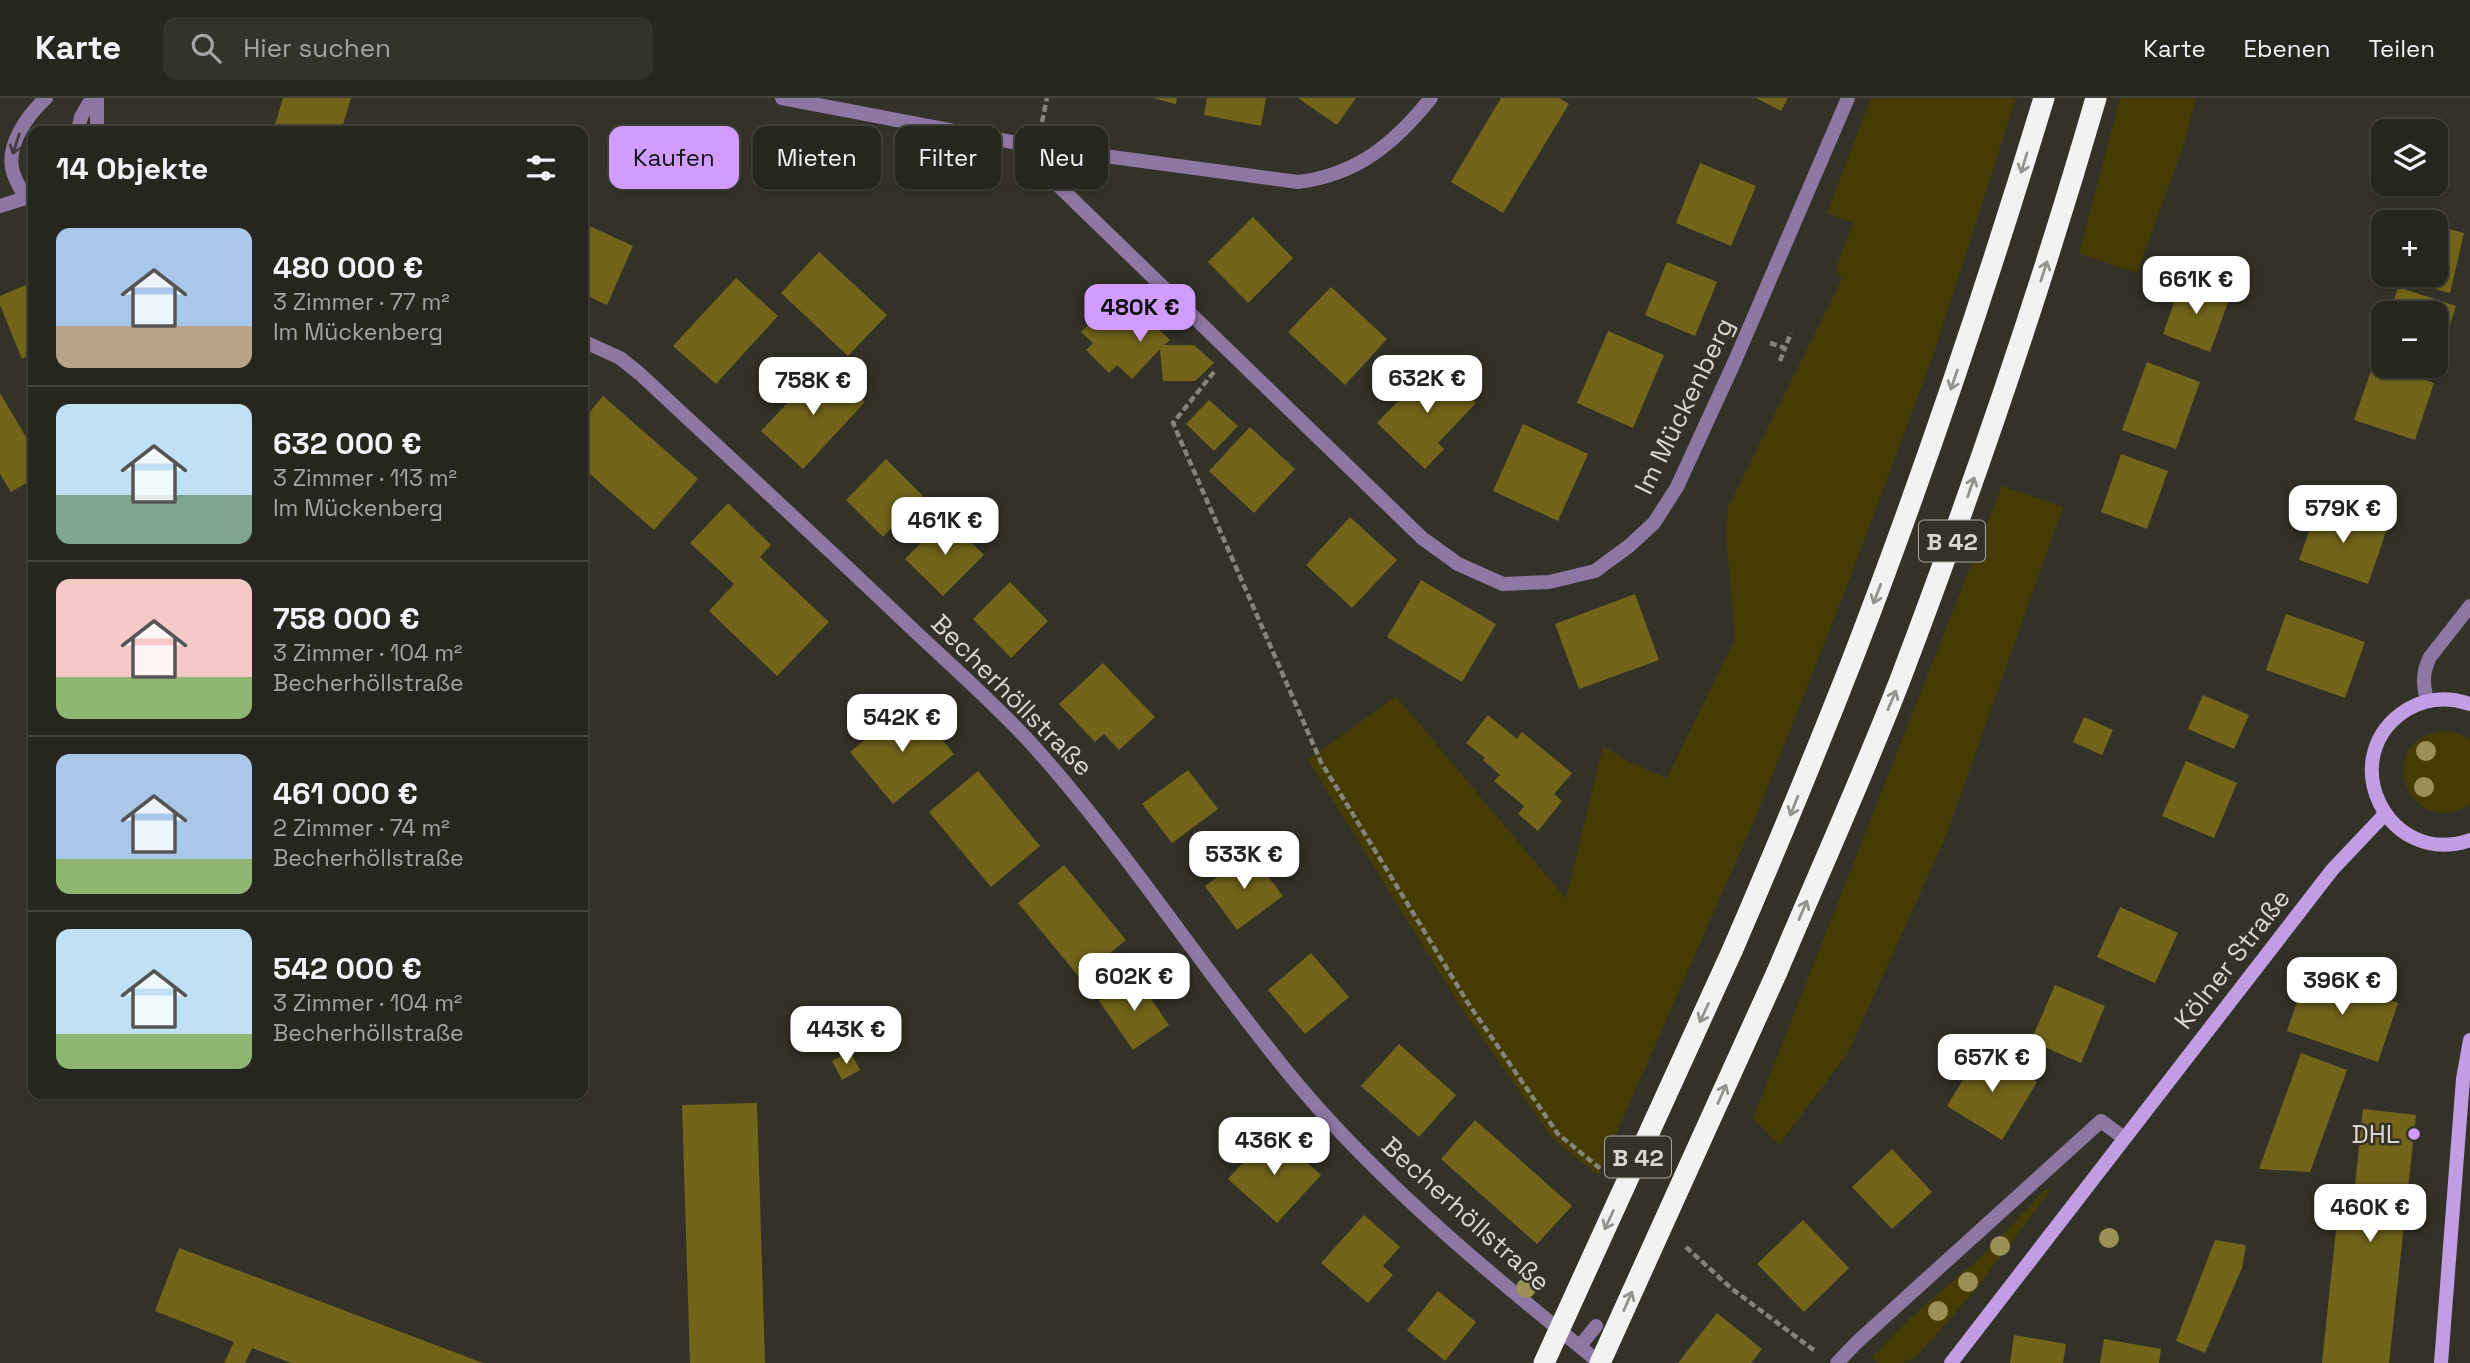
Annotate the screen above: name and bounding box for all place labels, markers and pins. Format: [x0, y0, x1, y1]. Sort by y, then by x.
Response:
pin: 661K € [2139, 256, 2253, 316]
pin: 480K € [1083, 285, 1197, 344]
pin: 632K € [1370, 356, 1484, 415]
pin: 758K € [756, 358, 870, 417]
pin: 579K € [2286, 486, 2400, 545]
pin: 461K € [888, 498, 1002, 557]
pin: 542K € [845, 694, 959, 754]
pin: 533K € [1187, 832, 1301, 891]
pin: 602K € [1077, 954, 1191, 1013]
pin: 396K € [2285, 958, 2399, 1017]
pin: 443K € [789, 1006, 903, 1066]
pin: 657K € [1935, 1034, 2049, 1094]
place label: DHL [2352, 1117, 2400, 1151]
pin: 436K € [1217, 1118, 1331, 1177]
marker: DHL [2406, 1126, 2422, 1142]
pin: 460K € [2313, 1184, 2427, 1244]

